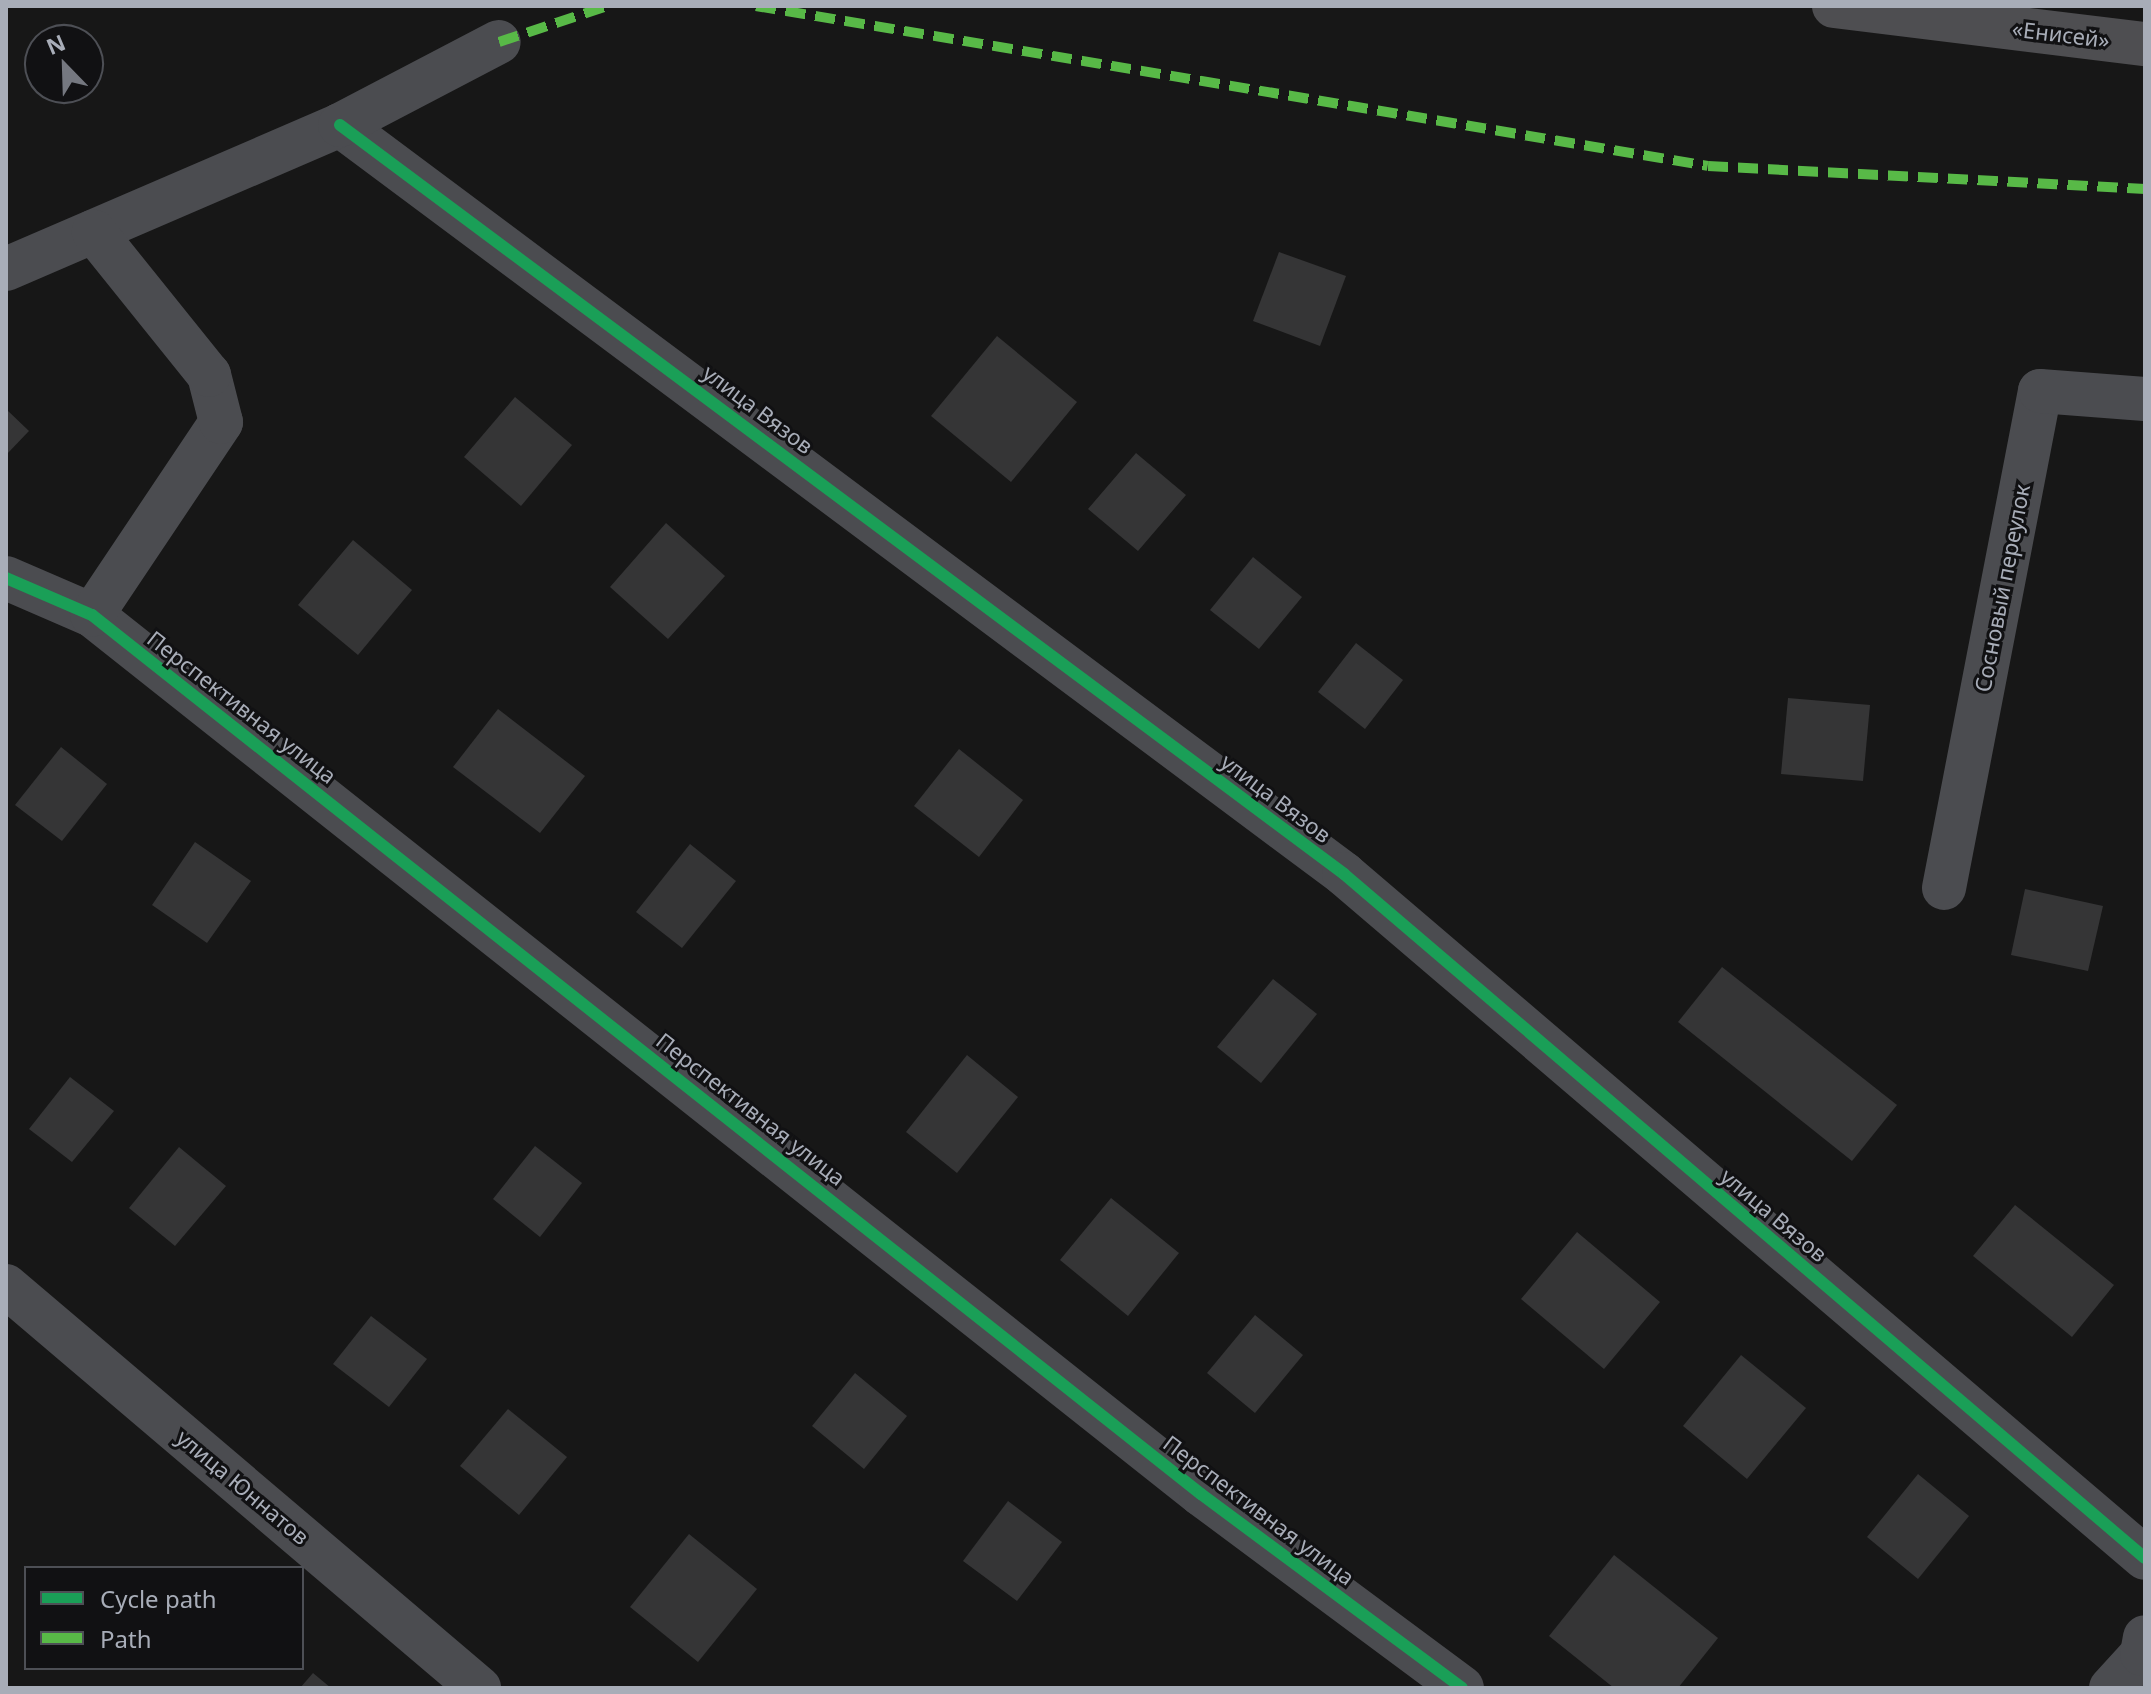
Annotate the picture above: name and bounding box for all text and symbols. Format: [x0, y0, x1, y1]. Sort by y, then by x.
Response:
street label: «Енисей» [2011, 15, 2111, 53]
north arrow [24, 24, 104, 104]
text: N [41, 26, 69, 61]
street label: улица Вязов [698, 359, 818, 459]
street label: Сосновый переулок [1969, 482, 2035, 694]
street label: Перспективная улица [142, 625, 342, 789]
street label: улица Вязов [1216, 748, 1336, 848]
street label: Перспективная улица [651, 1027, 851, 1191]
street label: улица Вязов [1715, 1163, 1833, 1267]
street label: улица Юннатов [171, 1424, 315, 1550]
street label: Перспективная улица [1158, 1430, 1360, 1590]
legend [24, 1566, 304, 1670]
text: Cycle path [100, 1582, 217, 1615]
text: Path [100, 1622, 151, 1655]

